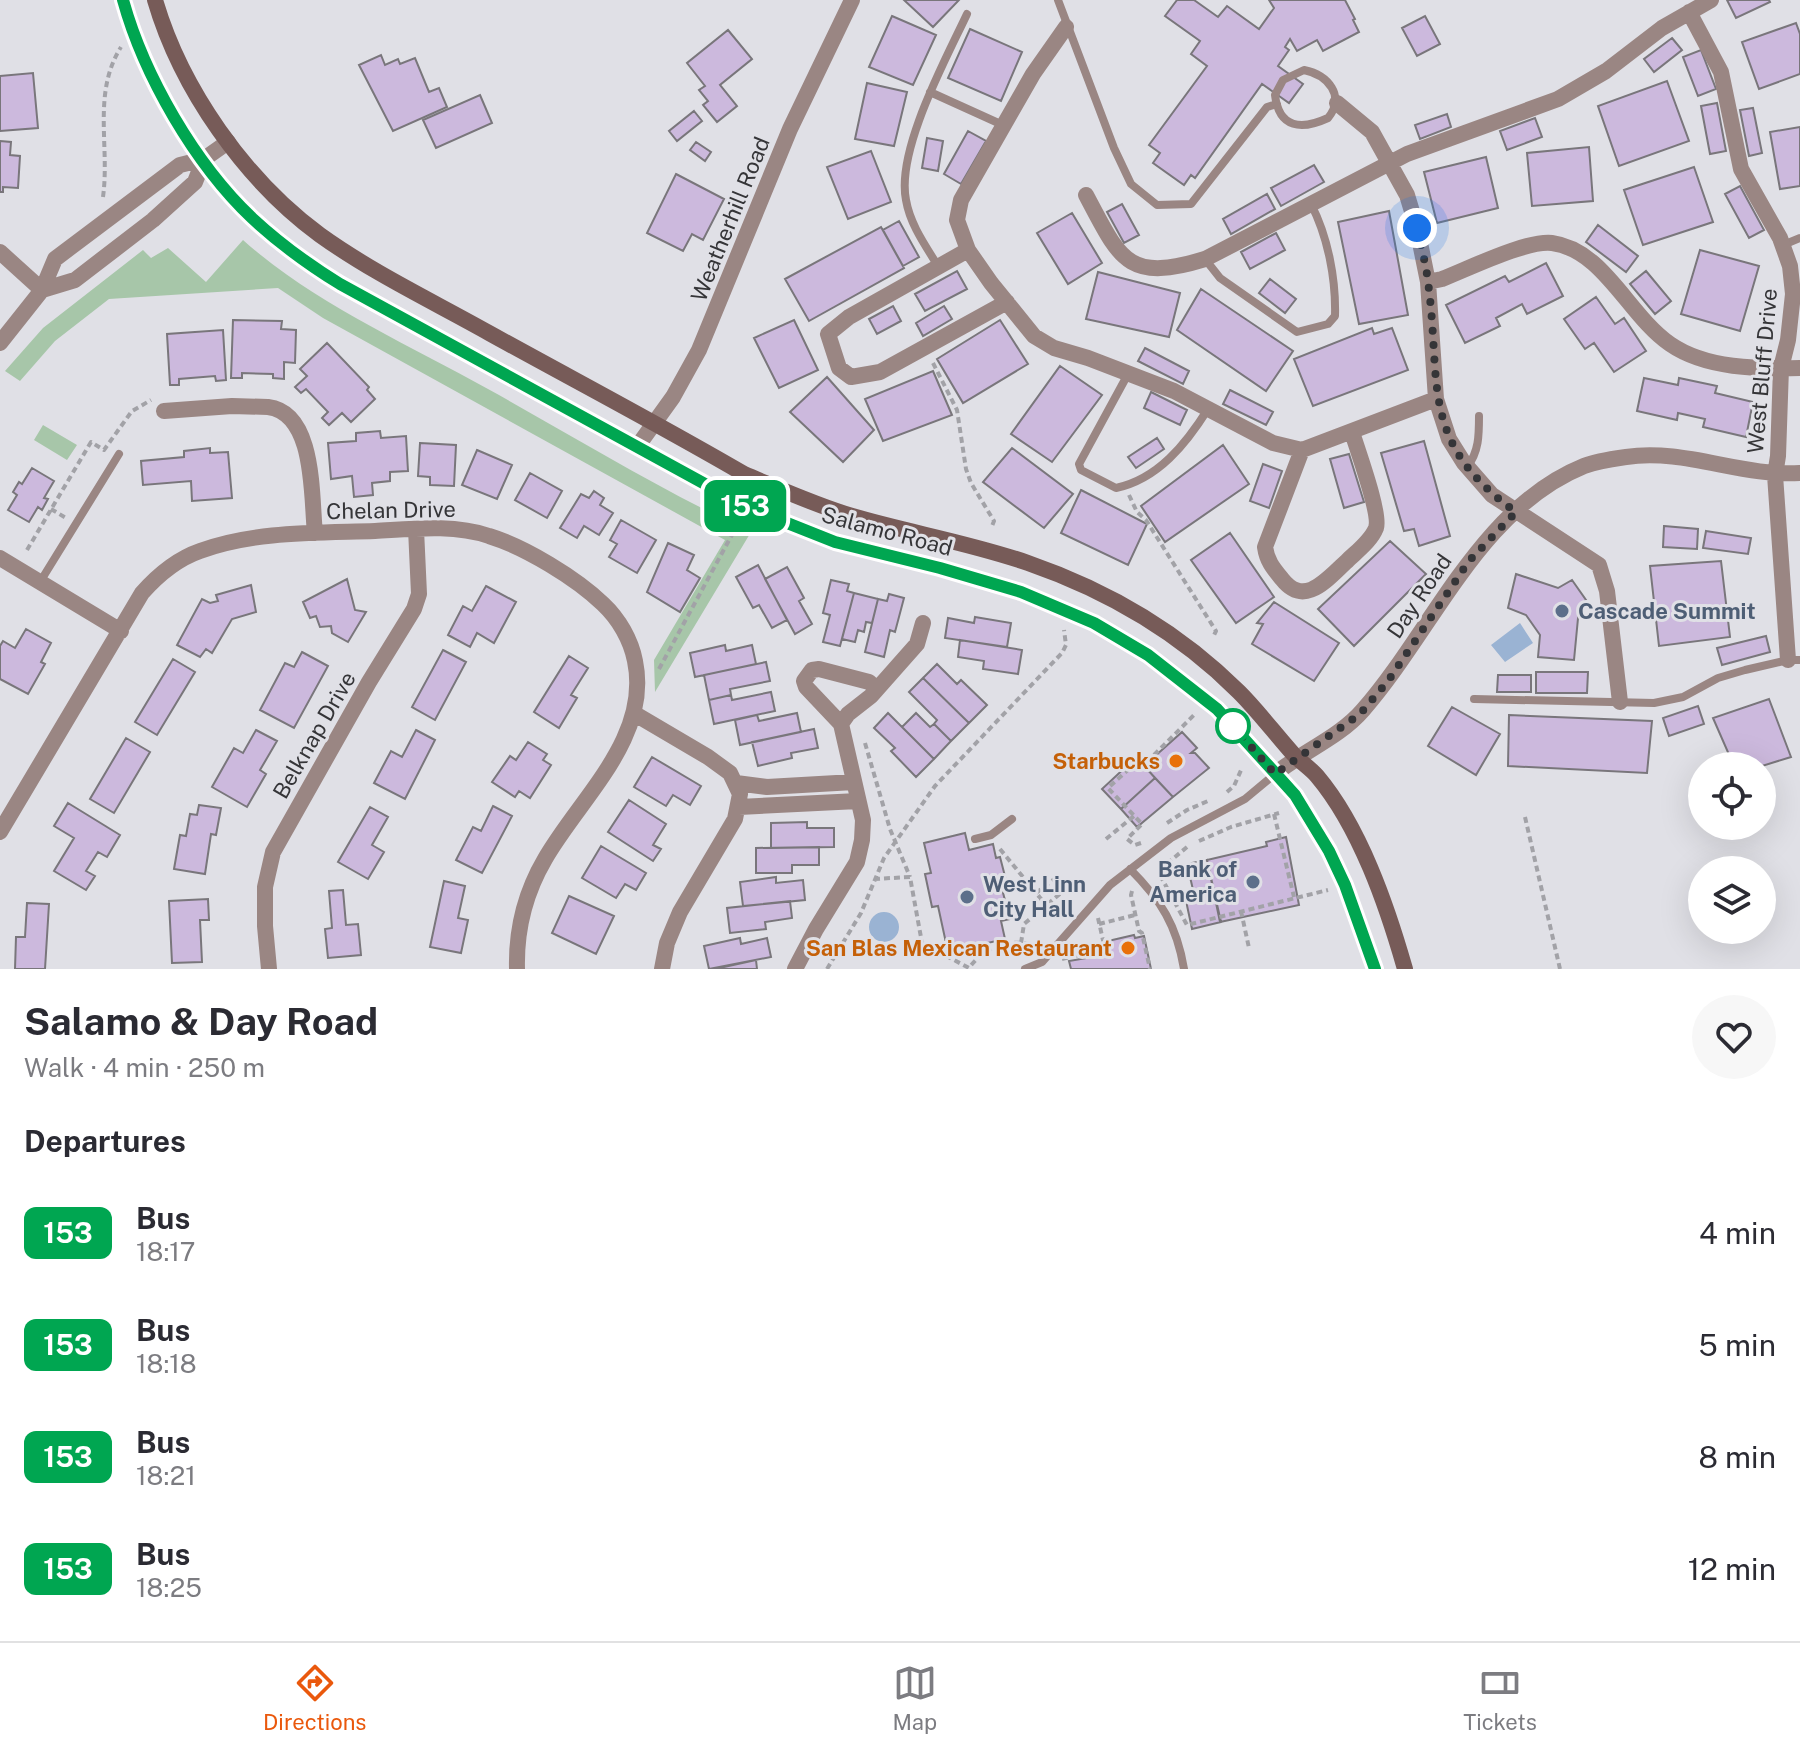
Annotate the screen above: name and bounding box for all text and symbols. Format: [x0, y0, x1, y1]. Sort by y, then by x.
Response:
street label: Weatherhill Road [685, 133, 775, 305]
your location [1397, 208, 1437, 248]
street label: West Bluff Drive [1742, 287, 1782, 455]
line badge: 153 [699, 480, 791, 532]
text: 153 [720, 489, 770, 522]
street label: Chelan Drive [326, 496, 456, 524]
street label: Salamo Road [819, 501, 955, 561]
street label: Day Road [1381, 549, 1457, 643]
place label: Cascade Summit [1578, 598, 1756, 624]
marker: Cascade Summit [1553, 602, 1571, 620]
street label: Belknap Drive [267, 667, 361, 803]
unlabelled marker [1216, 709, 1250, 743]
place label: Starbucks [1052, 748, 1160, 774]
marker: Starbucks [1167, 752, 1185, 770]
map controls [1688, 752, 1776, 944]
button: locate [1688, 752, 1776, 840]
place label: Bank of America [1149, 856, 1237, 907]
button: layers [1688, 856, 1776, 944]
place label: West Linn City Hall [983, 871, 1086, 922]
marker: Bank of America [1244, 873, 1262, 891]
marker: West Linn City Hall [958, 888, 976, 906]
place label: San Blas Mexican Restaurant [806, 935, 1112, 961]
marker: San Blas Mexican Restaurant [1119, 939, 1137, 957]
button: heart [1692, 995, 1776, 1079]
text: Salamo & Day Road [24, 999, 378, 1044]
text: Walk · 4 min · 250 m [24, 1052, 265, 1083]
text: Departures [24, 1123, 186, 1159]
text: Bus [136, 1200, 190, 1236]
text: 4 min [1699, 1215, 1776, 1251]
text: 153 [43, 1216, 93, 1249]
text: 18:17 [136, 1236, 195, 1267]
text: Bus [136, 1312, 190, 1348]
text: 5 min [1699, 1327, 1776, 1363]
text: 153 [43, 1328, 93, 1361]
text: 18:18 [136, 1348, 197, 1379]
text: Bus [136, 1424, 190, 1460]
text: 8 min [1698, 1439, 1776, 1475]
text: 153 [43, 1440, 93, 1473]
text: 18:21 [136, 1460, 196, 1491]
text: Bus [136, 1536, 190, 1572]
text: 12 min [1688, 1551, 1776, 1587]
text: 153 [43, 1552, 93, 1585]
text: 18:25 [136, 1572, 202, 1603]
tab: Directions [263, 1661, 366, 1735]
tab: Map [892, 1661, 937, 1735]
tab: Tickets [1463, 1661, 1537, 1735]

